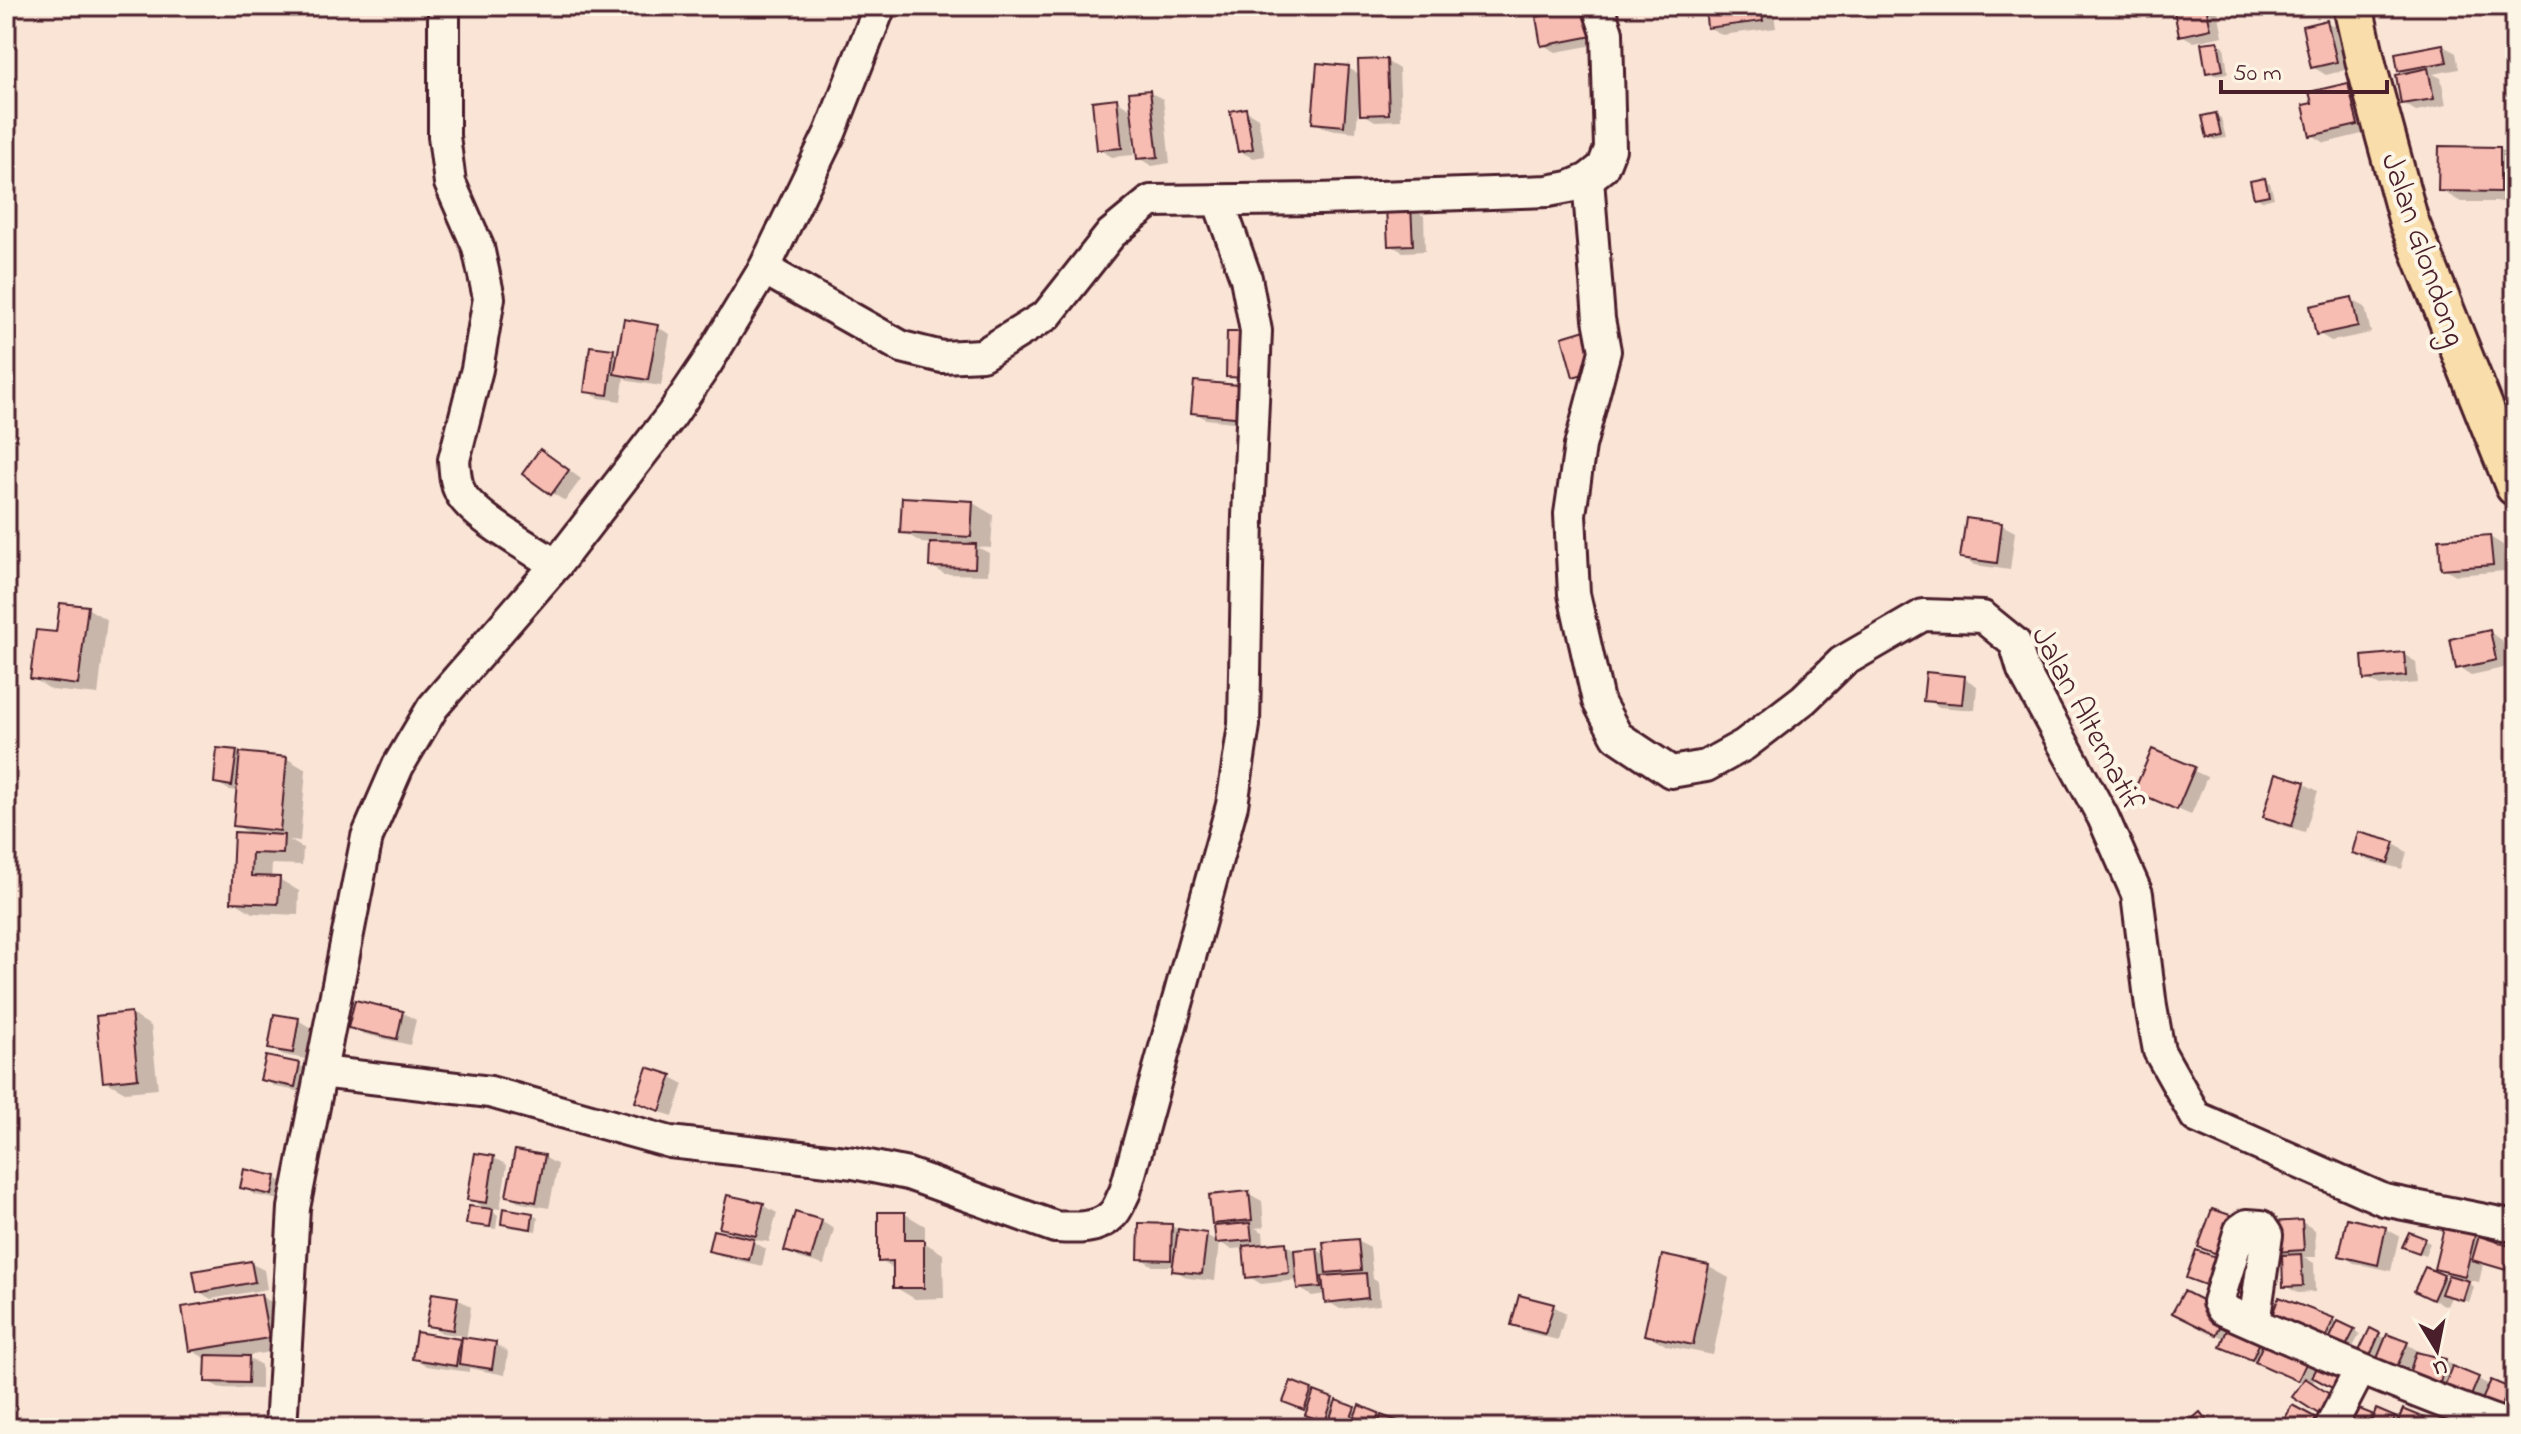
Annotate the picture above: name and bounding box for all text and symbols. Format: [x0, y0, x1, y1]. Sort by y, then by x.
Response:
scale bar [2221, 44, 2387, 94]
text: 50 m [2233, 57, 2282, 92]
street label: Jalan Glondong [2367, 147, 2477, 353]
street label: Jalan Alternatif [2017, 619, 2155, 821]
north arrow [2397, 1310, 2477, 1390]
text: U [2430, 1350, 2450, 1384]

